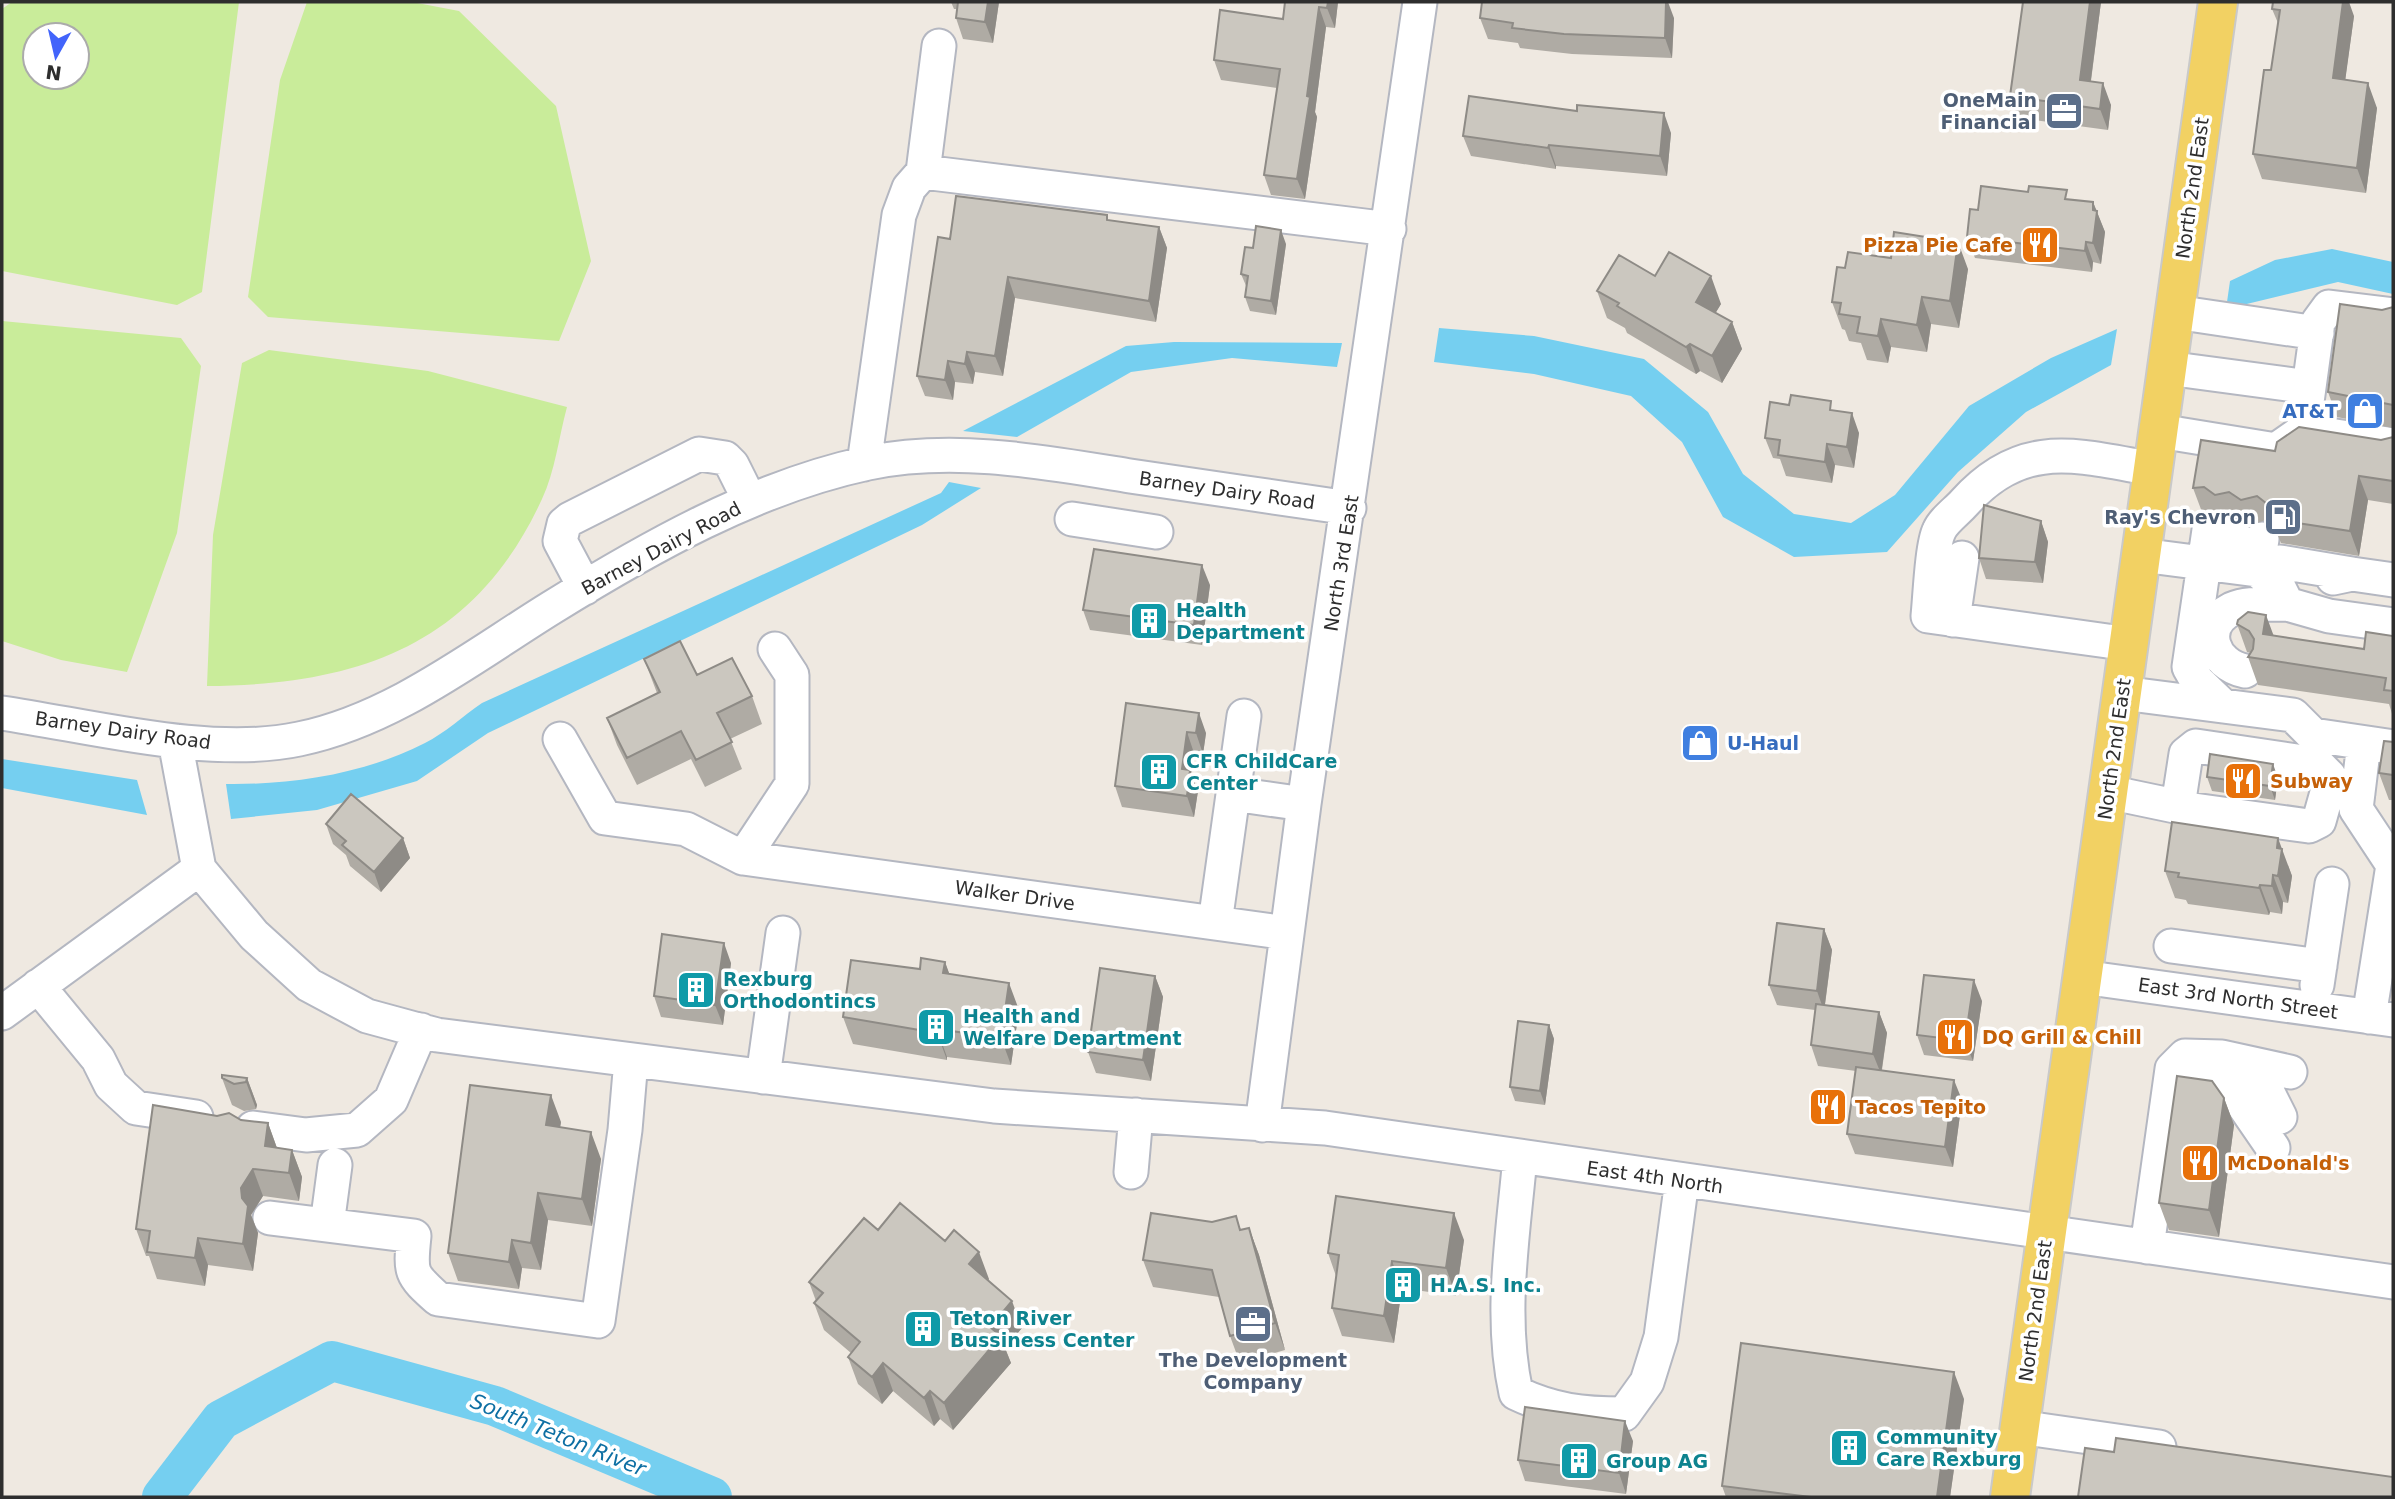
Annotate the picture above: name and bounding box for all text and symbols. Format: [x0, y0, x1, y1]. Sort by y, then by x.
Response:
north arrow [21, 21, 91, 91]
text: N [44, 61, 63, 85]
place label: OneMain Financial [1941, 89, 2037, 133]
office icon: OneMain Financial [2043, 90, 2085, 132]
street label: North 2nd East [2171, 116, 2213, 260]
restaurant icon: Pizza Pie Cafe [2019, 224, 2061, 266]
place label: Pizza Pie Cafe [1863, 234, 2013, 256]
shop icon: AT&T [2344, 390, 2386, 432]
place label: AT&T [2282, 400, 2338, 422]
street label: Barney Dairy Road [1138, 467, 1316, 513]
street label: North 3rd East [1319, 493, 1363, 633]
fuel station icon: Ray's Chevron [2262, 496, 2304, 538]
street label: Barney Dairy Road [577, 497, 745, 599]
place label: Ray's Chevron [2104, 506, 2256, 528]
place label: Health Department [1176, 599, 1305, 643]
building icon: Health Department [1128, 600, 1170, 642]
street label: North 2nd East [2093, 677, 2135, 821]
street label: Barney Dairy Road [34, 707, 212, 753]
shop icon: U-Haul [1679, 722, 1721, 764]
place label: U-Haul [1727, 732, 1799, 754]
place label: CFR ChildCare Center [1186, 750, 1337, 794]
building icon: CFR ChildCare Center [1138, 751, 1180, 793]
restaurant icon: Subway [2222, 760, 2264, 802]
place label: Subway [2270, 770, 2354, 792]
street label: Walker Drive [954, 876, 1076, 914]
place label: Rexburg Orthodontincs [723, 968, 876, 1012]
building icon: Rexburg Orthodontincs [675, 969, 717, 1011]
street label: East 3rd North Street [2137, 973, 2339, 1023]
place label: Health and Welfare Department [963, 1005, 1181, 1049]
building icon: Health and Welfare Department [915, 1006, 957, 1048]
restaurant icon: DQ Grill & Chill [1934, 1016, 1976, 1058]
place label: DQ Grill & Chill [1982, 1026, 2142, 1048]
restaurant icon: Tacos Tepito [1807, 1086, 1849, 1128]
place label: Tacos Tepito [1855, 1096, 1986, 1118]
restaurant icon: McDonald's [2179, 1142, 2221, 1184]
place label: McDonald's [2227, 1152, 2350, 1174]
street label: East 4th North [1585, 1157, 1725, 1197]
street label: North 2nd East [2014, 1239, 2056, 1383]
building icon: H.A.S. Inc. [1382, 1264, 1424, 1306]
place label: H.A.S. Inc. [1430, 1274, 1542, 1296]
office icon: The Development Company [1232, 1303, 1274, 1345]
place label: Teton River Bussiness Center [950, 1307, 1135, 1351]
building icon: Teton River Bussiness Center [902, 1308, 944, 1350]
place label: The Development Company [1159, 1349, 1347, 1393]
water label: South Teton River [467, 1389, 650, 1482]
place label: Community Care Rexburg [1876, 1426, 2022, 1470]
building icon: Community Care Rexburg [1828, 1427, 1870, 1469]
building icon: Group AG [1558, 1440, 1600, 1482]
place label: Group AG [1606, 1450, 1708, 1472]

